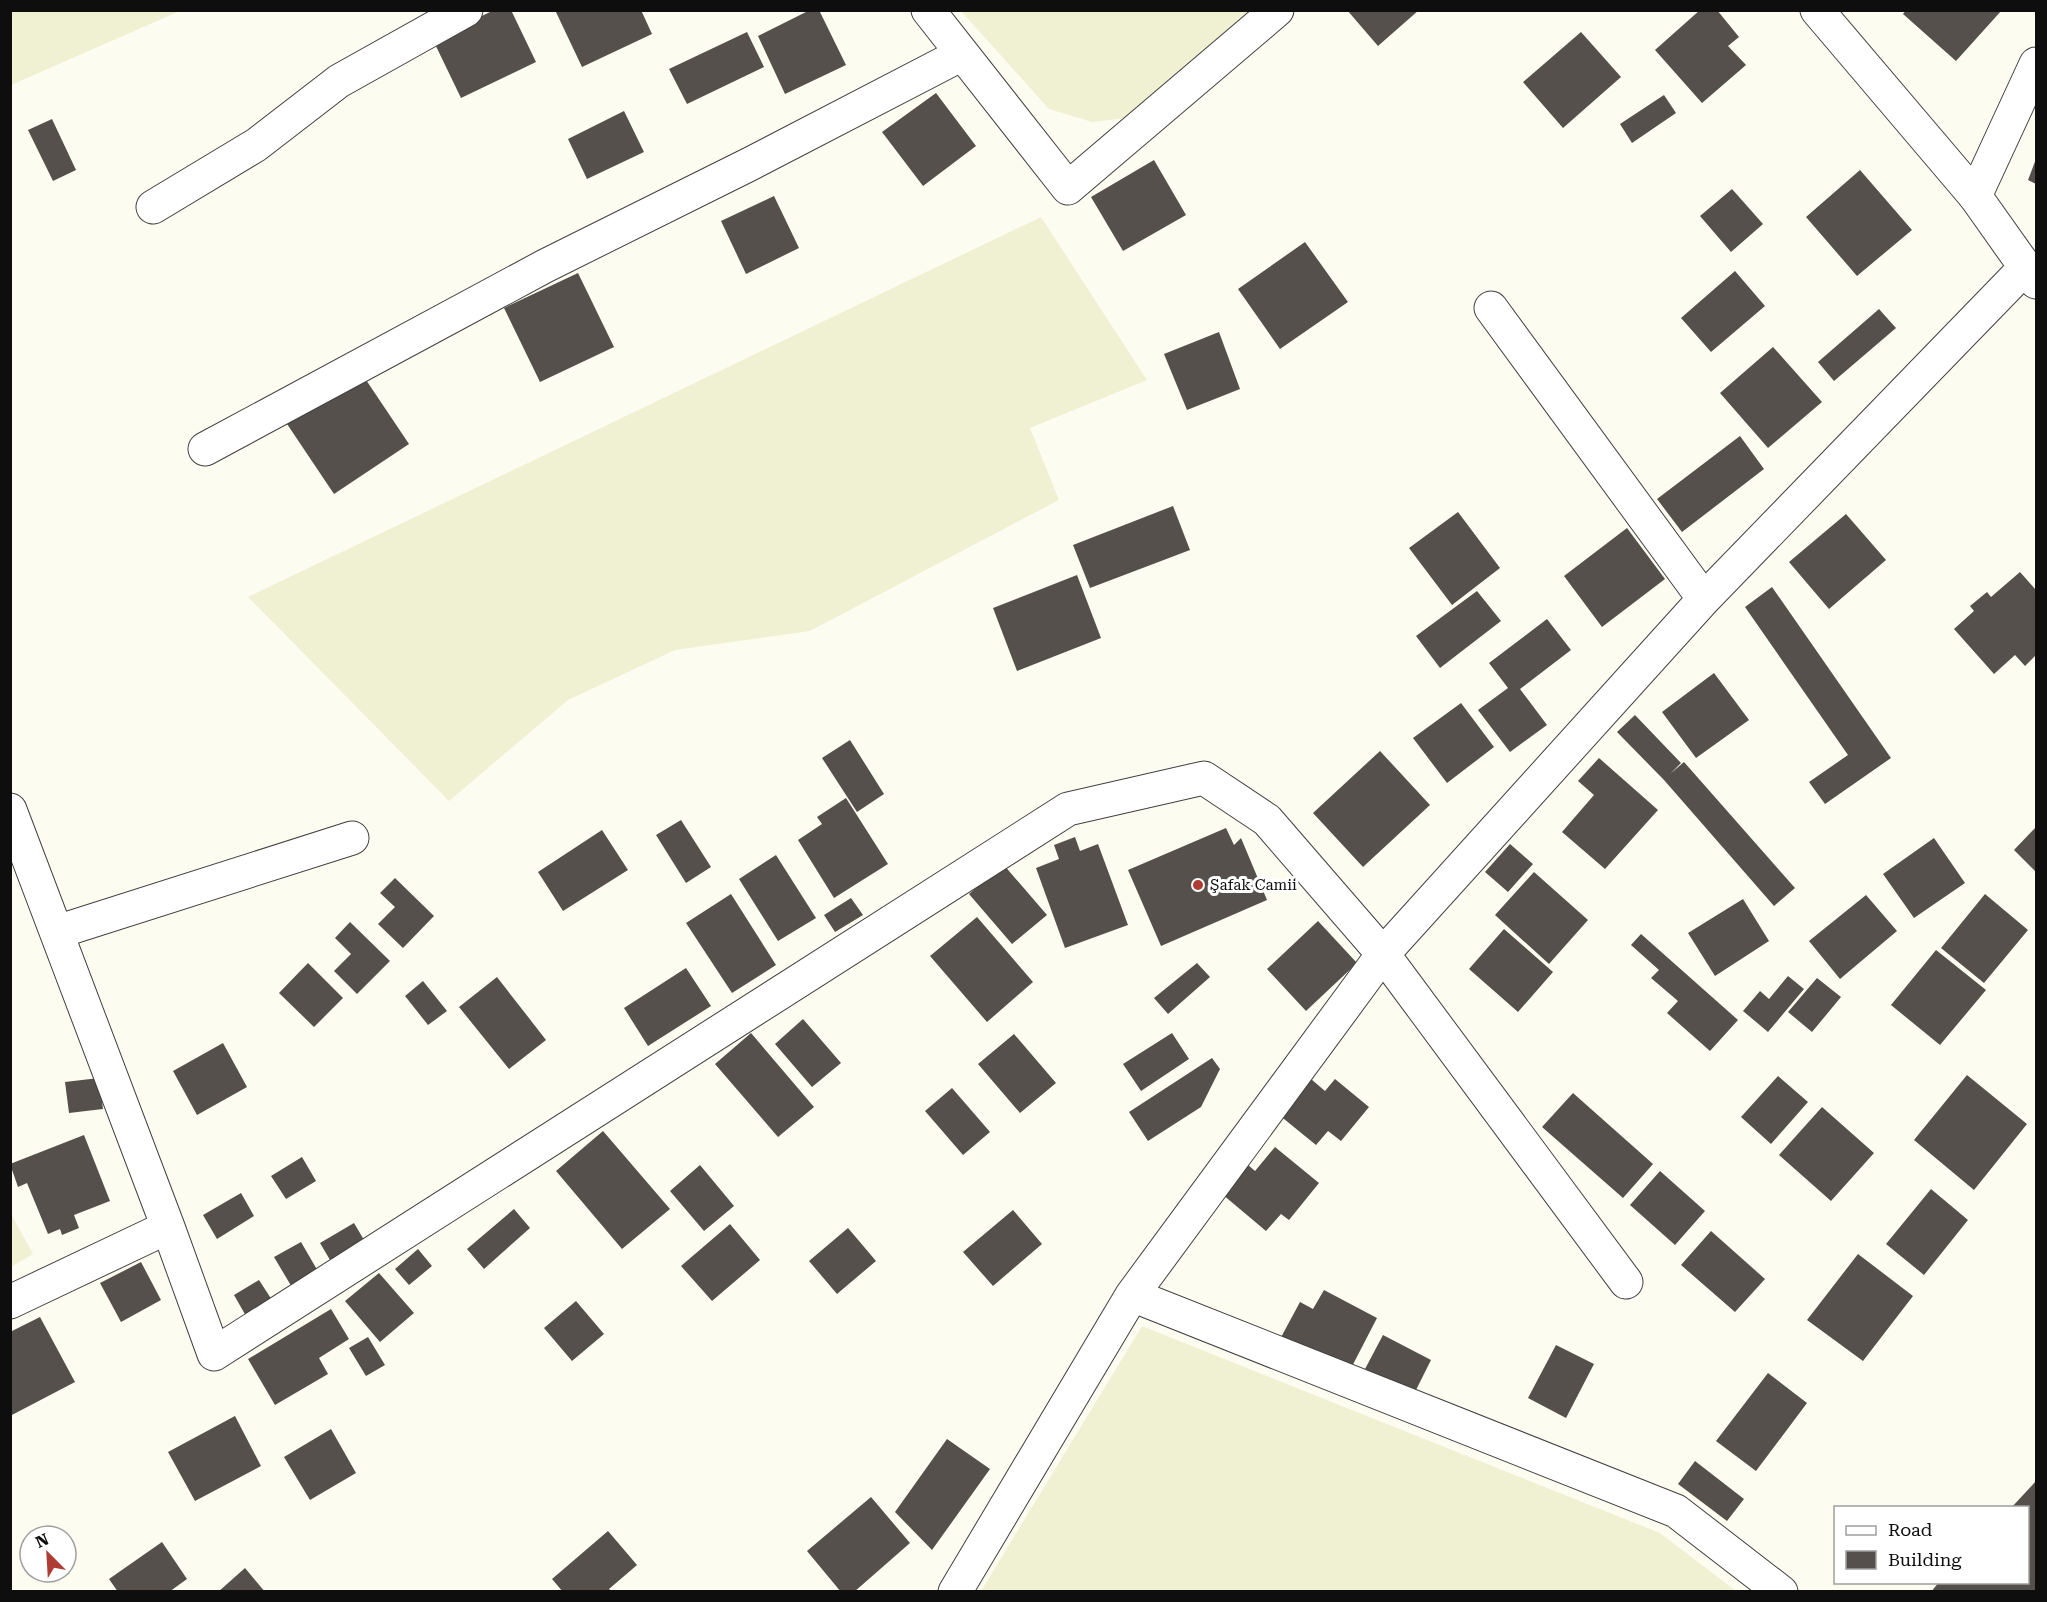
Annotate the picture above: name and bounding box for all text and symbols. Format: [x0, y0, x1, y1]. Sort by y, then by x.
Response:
place label: Şafak Camii [1210, 876, 1297, 894]
marker: Şafak Camii [1191, 878, 1205, 892]
legend [1834, 1506, 2029, 1584]
text: Road [1888, 1519, 1933, 1540]
north arrow [18, 1524, 78, 1584]
text: N [33, 1530, 52, 1552]
text: Building [1888, 1549, 1962, 1570]

